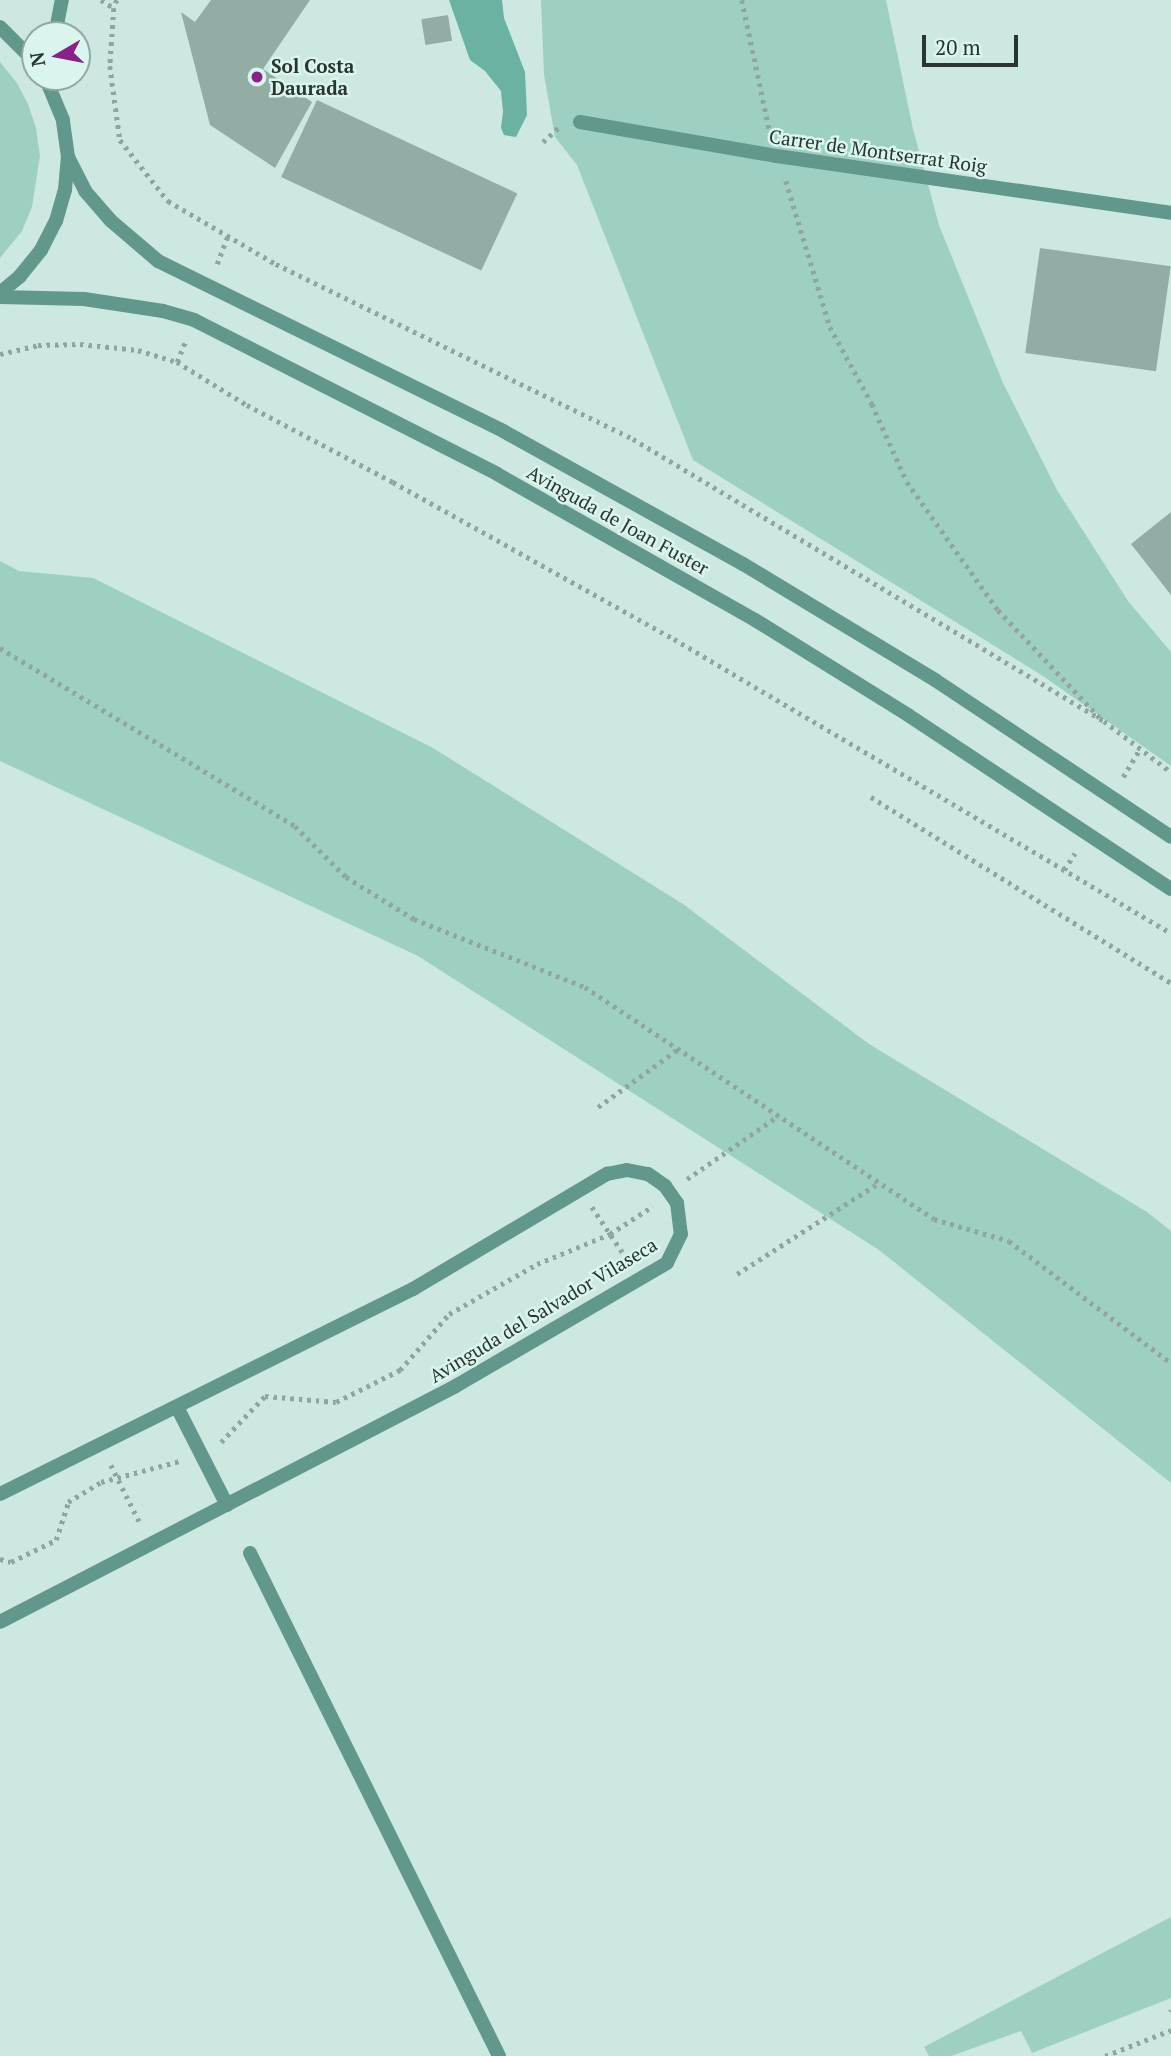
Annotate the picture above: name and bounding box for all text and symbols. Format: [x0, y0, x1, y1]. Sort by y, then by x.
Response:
north arrow [21, 21, 91, 91]
scale bar [926, 21, 1022, 65]
text: 20 m [935, 33, 981, 61]
text: N [23, 50, 50, 69]
place label: Sol Costa Daurada [271, 55, 354, 99]
marker: Sol Costa Daurada [249, 69, 265, 85]
street label: Carrer de Montserrat Roig [768, 124, 988, 178]
street label: Avinguda de Joan Fuster [523, 460, 713, 580]
street label: Avinguda del Salvador Vilaseca [425, 1233, 661, 1387]

